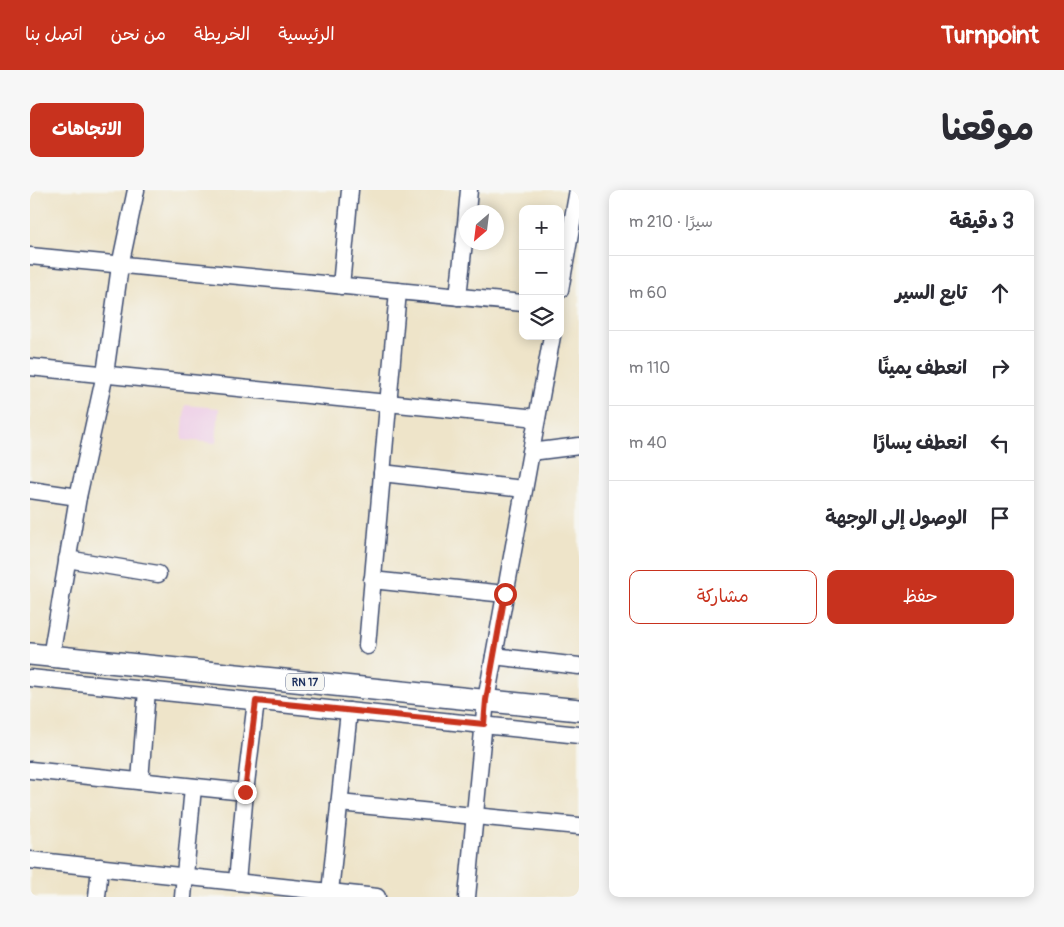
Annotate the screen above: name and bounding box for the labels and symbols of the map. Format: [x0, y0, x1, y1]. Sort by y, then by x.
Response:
north arrow [459, 205, 504, 250]
route start [494, 583, 517, 606]
road number: RN 17 [286, 674, 324, 691]
route end [234, 781, 257, 804]

